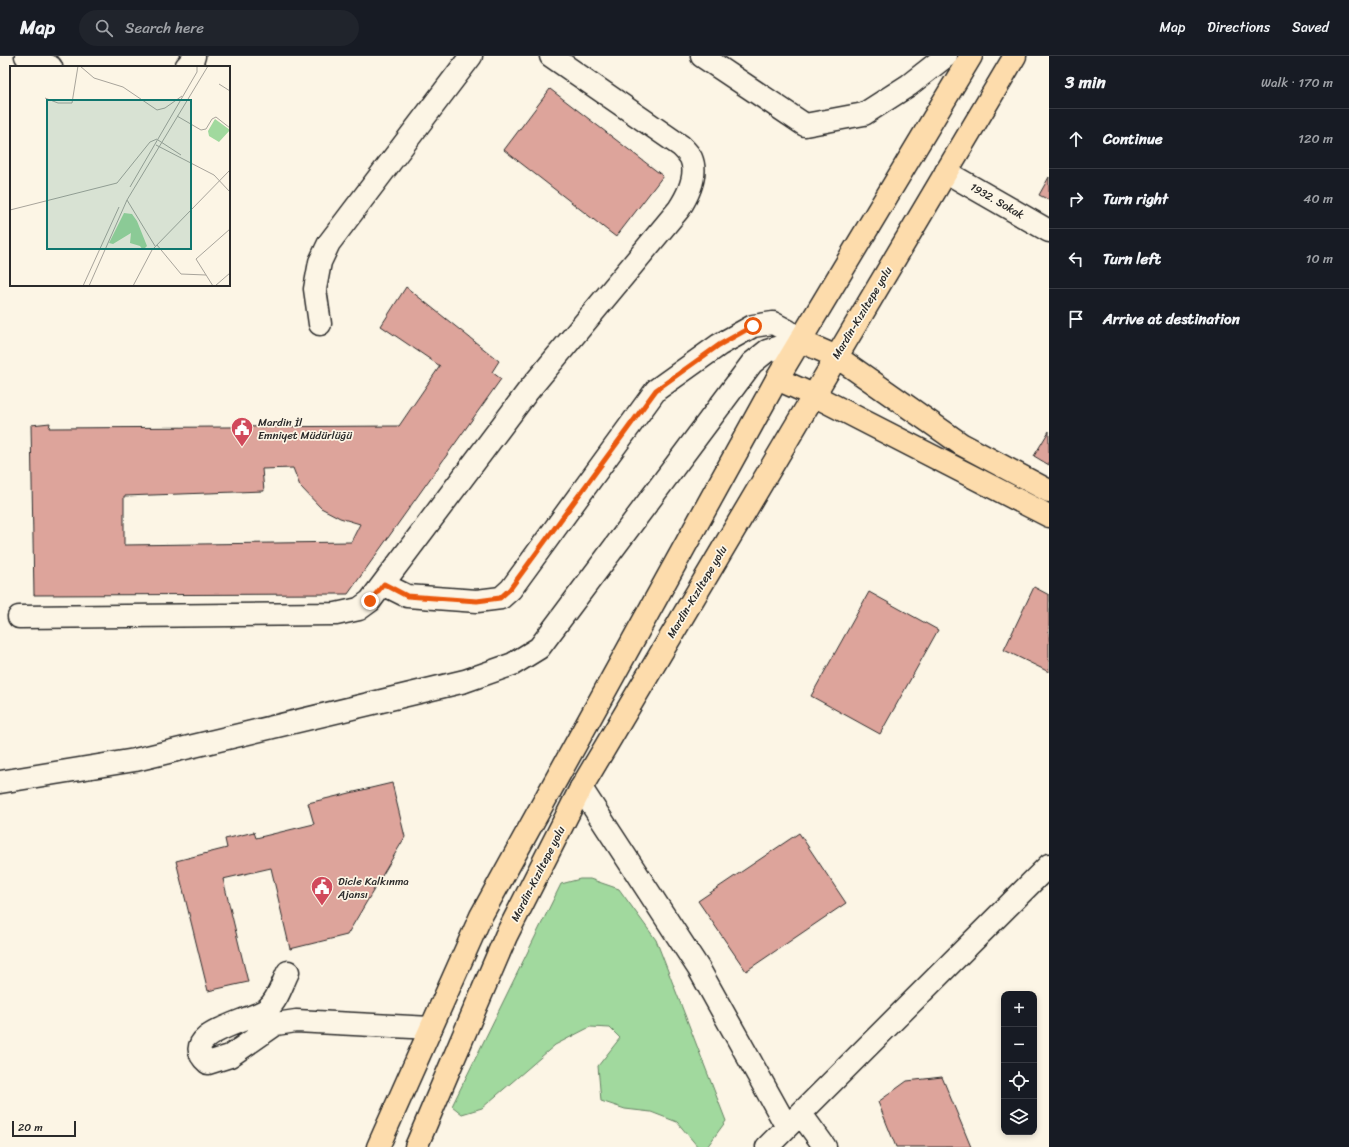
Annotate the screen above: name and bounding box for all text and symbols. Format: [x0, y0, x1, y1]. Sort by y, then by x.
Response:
search box [79, 10, 359, 46]
text: Map [20, 11, 55, 44]
text: Search here [125, 15, 204, 41]
text: Map [1159, 15, 1185, 40]
text: Directions [1207, 15, 1270, 40]
text: Saved [1292, 15, 1329, 40]
icon: search [93, 17, 115, 39]
inset map [10, 66, 230, 286]
text: 3 min [1065, 67, 1106, 97]
text: Walk · 170 m [1261, 71, 1333, 94]
text: Continue [1103, 126, 1163, 152]
text: 120 m [1298, 127, 1333, 150]
icon: ahead [1065, 128, 1087, 150]
street label: 1932. Sokak [966, 178, 1028, 224]
text: Turn right [1103, 186, 1168, 212]
text: 40 m [1303, 187, 1333, 210]
icon: right [1065, 188, 1087, 210]
text: Turn left [1103, 246, 1161, 272]
text: 10 m [1306, 247, 1333, 270]
icon: left [1065, 248, 1087, 270]
street label: Mardin-Kızıltepe yolu [827, 263, 897, 363]
text: Arrive at destination [1103, 306, 1240, 332]
icon: arrive [1065, 308, 1087, 330]
route start [744, 317, 762, 335]
place label: Mardin İl Emniyet Müdürlüğü [258, 413, 353, 445]
public building icon: Mardin İl Emniyet Müdürlüğü [229, 415, 255, 448]
street label: Mardin-Kızıltepe yolu [662, 542, 732, 642]
route end [361, 592, 379, 610]
street label: Mardin-Kızıltepe yolu [506, 823, 570, 925]
place label: Dicle Kalkınma Ajansı [337, 872, 409, 904]
public building icon: Dicle Kalkınma Ajansı [309, 874, 335, 907]
map controls [1001, 991, 1037, 1135]
button: + [1001, 991, 1037, 1027]
button: − [1001, 1027, 1037, 1063]
button: locate [1001, 1063, 1037, 1099]
button: layers [1001, 1099, 1037, 1135]
text: 20 m [18, 1118, 43, 1137]
scale bar [12, 1119, 76, 1138]

